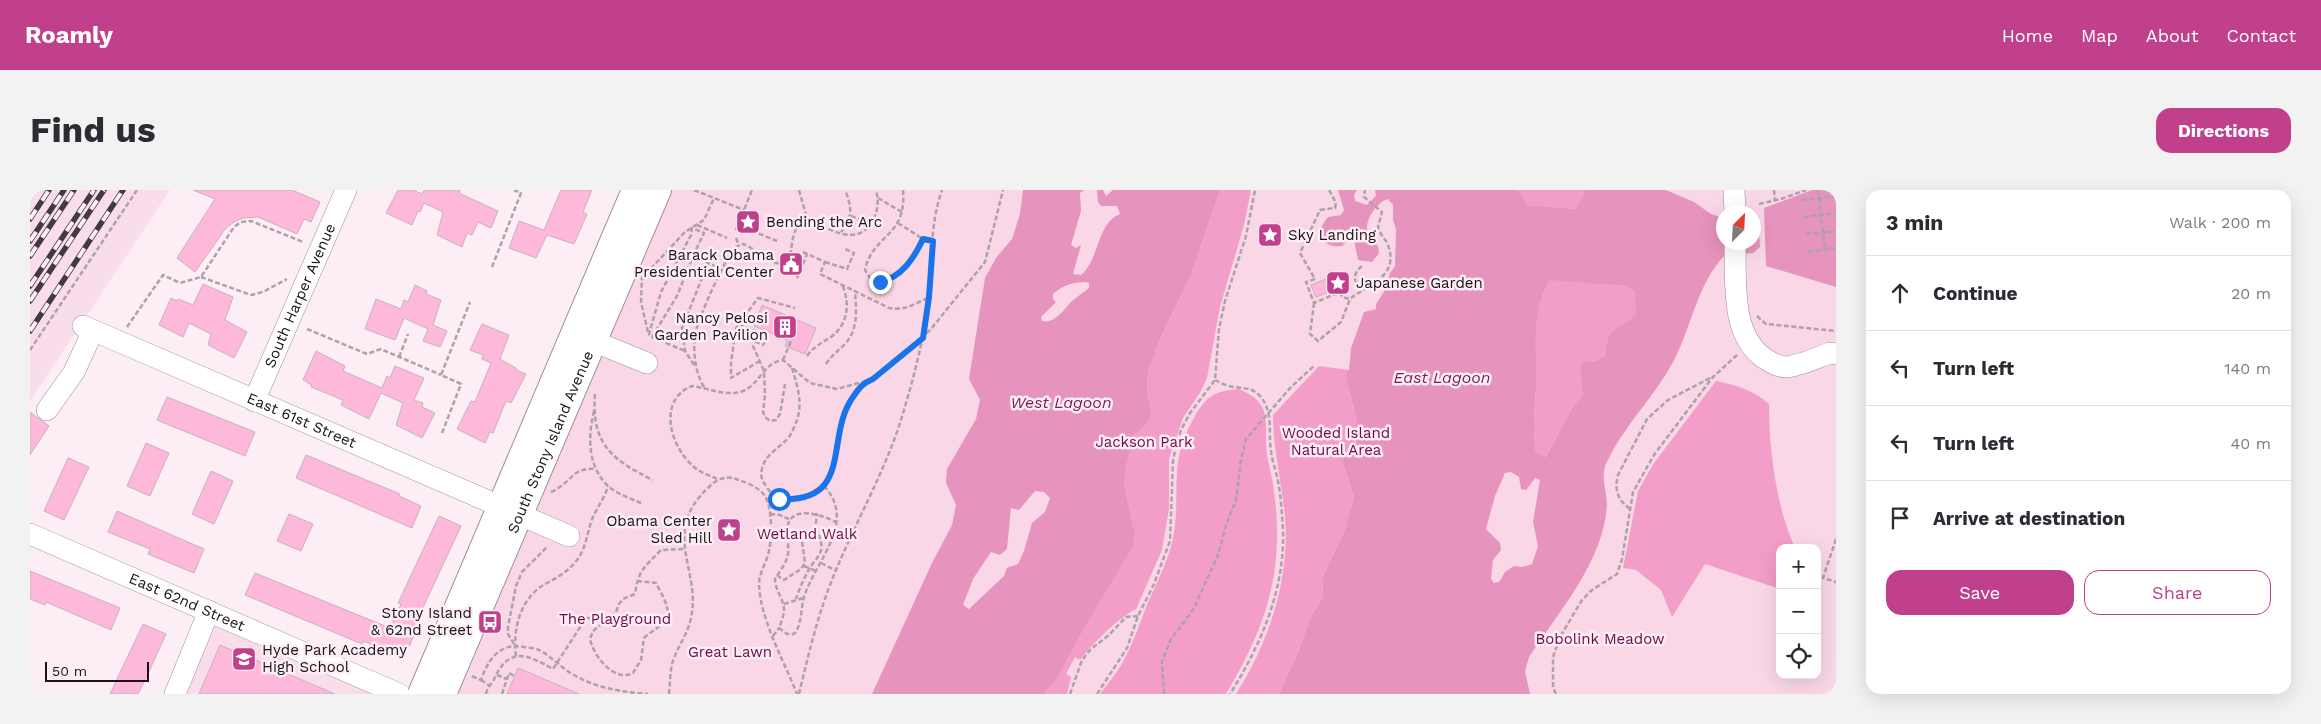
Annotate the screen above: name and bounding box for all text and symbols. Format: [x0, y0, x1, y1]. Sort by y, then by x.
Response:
text: Roamly [25, 21, 113, 49]
text: Home [2002, 25, 2053, 46]
text: Map [2081, 25, 2118, 46]
text: About [2146, 25, 2198, 46]
text: Contact [2226, 25, 2296, 46]
button: Directions [2156, 108, 2291, 153]
text: Find us [30, 109, 156, 151]
north arrow [1716, 205, 1761, 250]
place icon: Bending the Arc [735, 209, 761, 235]
text: 3 min [1886, 210, 1943, 235]
place label: Bending the Arc [766, 213, 882, 231]
text: Walk · 200 m [2169, 213, 2271, 232]
street label: South Harper Avenue [261, 221, 339, 371]
place icon: Sky Landing [1257, 222, 1283, 248]
place label: Sky Landing [1288, 226, 1376, 244]
place label: Barack Obama Presidential Center [634, 246, 775, 281]
public building icon: Barack Obama Presidential Center [778, 251, 804, 277]
place icon: Japanese Garden [1325, 270, 1351, 296]
route end [869, 271, 892, 294]
place label: Japanese Garden [1356, 274, 1483, 292]
icon: ahead [1886, 279, 1914, 307]
text: Continue [1933, 282, 2017, 305]
text: 20 m [2231, 284, 2271, 303]
place label: Nancy Pelosi Garden Pavilion [654, 309, 768, 344]
building icon: Nancy Pelosi Garden Pavilion [772, 314, 798, 340]
street label: South Stony Island Avenue [504, 348, 597, 536]
icon: left [1886, 354, 1914, 382]
text: Turn left [1933, 357, 2014, 380]
text: 140 m [2224, 359, 2271, 378]
water label: East Lagoon [1394, 368, 1490, 387]
street label: East 61st Street [244, 389, 359, 452]
water label: West Lagoon [1011, 393, 1112, 412]
park label: Wooded Island Natural Area [1282, 424, 1390, 459]
icon: left [1886, 429, 1914, 457]
text: Turn left [1933, 432, 2014, 455]
park label: Jackson Park [1095, 433, 1193, 451]
text: 40 m [2231, 434, 2271, 453]
route start [768, 488, 791, 511]
icon: arrive [1886, 504, 1914, 532]
text: Arrive at destination [1933, 507, 2125, 530]
place label: Obama Center Sled Hill [606, 512, 712, 547]
place icon: Obama Center Sled Hill [716, 517, 742, 543]
park label: Wetland Walk [757, 525, 858, 543]
map controls [1776, 544, 1821, 679]
button: + [1776, 544, 1821, 589]
street label: East 62nd Street [126, 569, 248, 635]
button: Save [1886, 570, 2074, 615]
button: Share [2084, 570, 2271, 615]
button: − [1776, 589, 1821, 634]
place label: Stony Island & 62nd Street [371, 604, 473, 639]
bus stop icon: Stony Island & 62nd Street [477, 609, 503, 635]
park label: The Playground [559, 610, 671, 628]
park label: Bobolink Meadow [1536, 630, 1665, 648]
button: locate [1776, 634, 1821, 679]
place label: Hyde Park Academy High School [262, 641, 407, 676]
park label: Great Lawn [688, 643, 772, 661]
school or university icon: Hyde Park Academy High School [231, 646, 257, 672]
scale bar [45, 659, 149, 682]
text: 50 m [52, 663, 87, 679]

